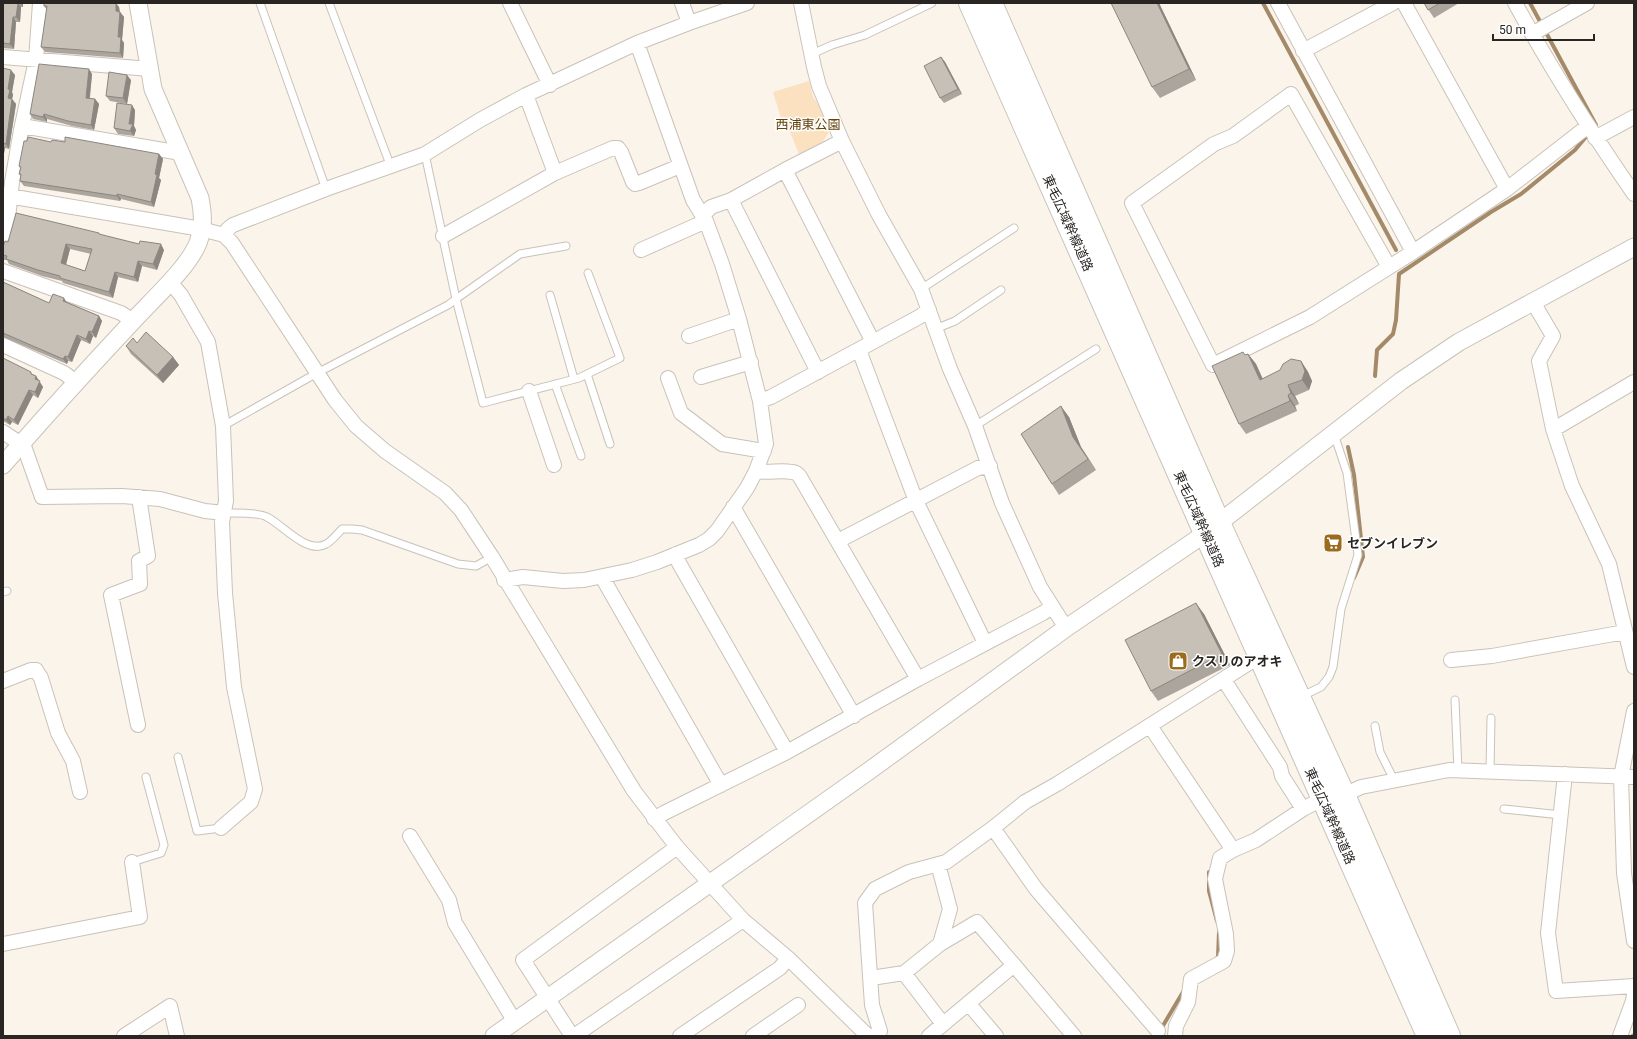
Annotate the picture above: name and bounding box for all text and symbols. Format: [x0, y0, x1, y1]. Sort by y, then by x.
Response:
scale bar [1493, 16, 1594, 42]
text: 50 m [1499, 23, 1526, 37]
park label: 西浦東公園 [775, 117, 841, 132]
street label: 東毛広域幹線道路 [1040, 172, 1096, 274]
street label: 東毛広域幹線道路 [1171, 468, 1227, 570]
supermarket icon: セブンイレブン [1322, 532, 1344, 554]
place label: セブンイレブン [1347, 536, 1438, 551]
shop icon: クスリのアオキ [1167, 650, 1189, 672]
place label: クスリのアオキ [1192, 654, 1283, 669]
street label: 東毛広域幹線道路 [1302, 765, 1358, 867]

